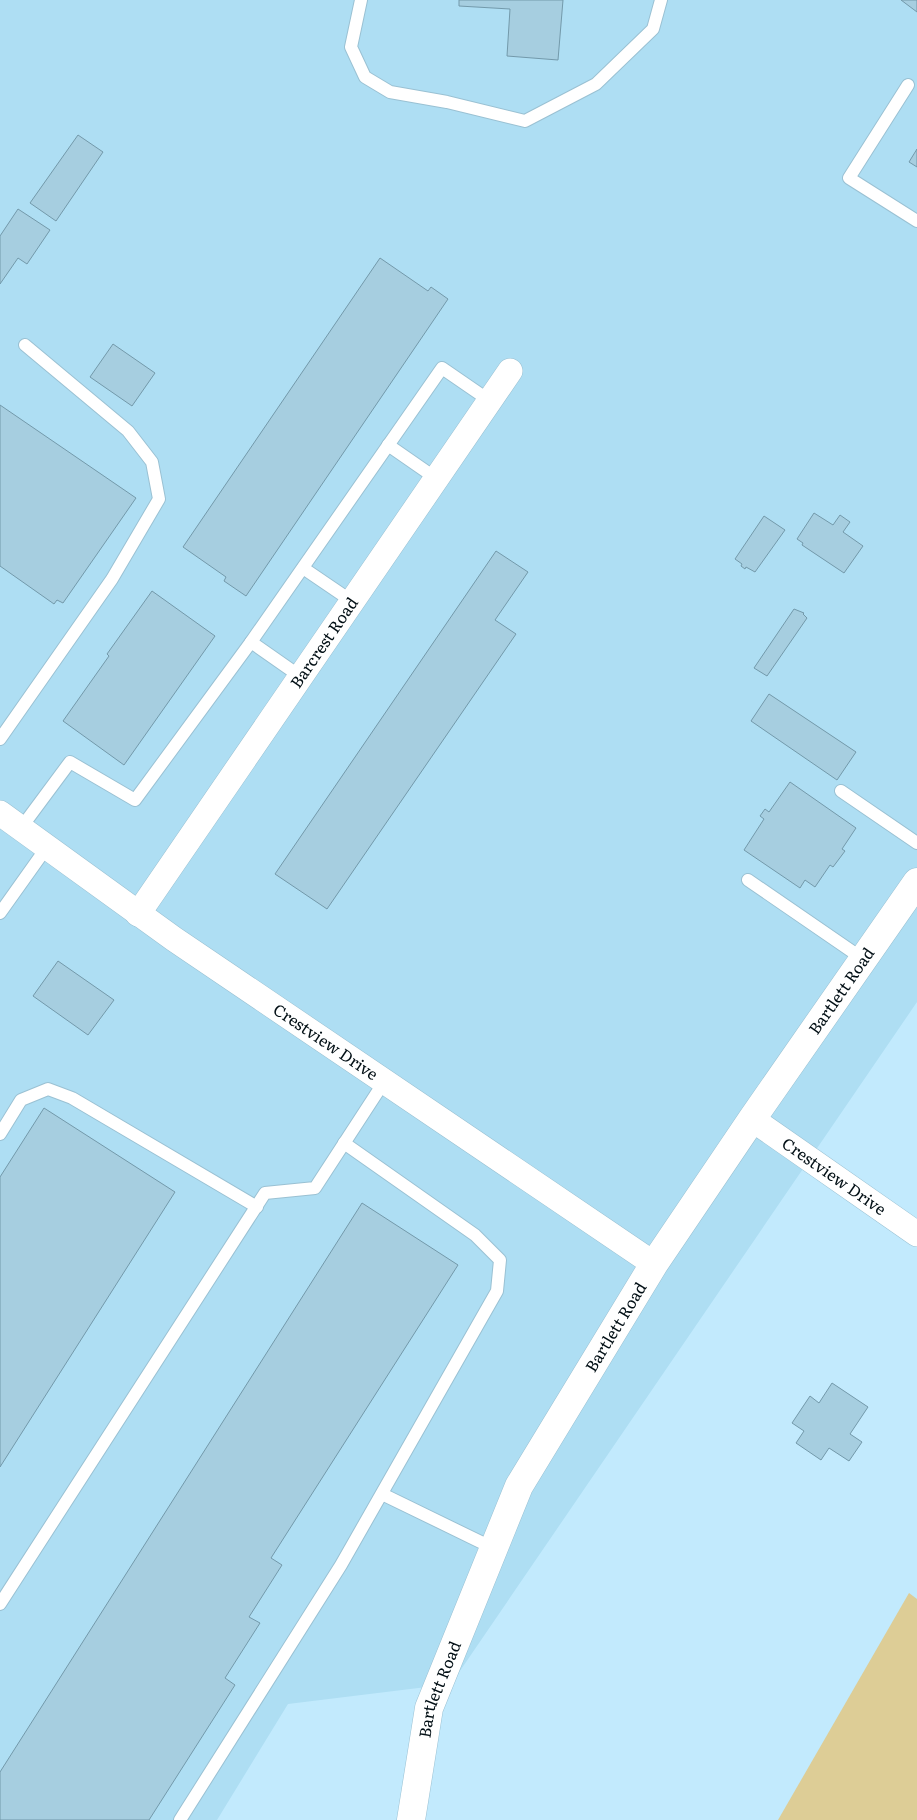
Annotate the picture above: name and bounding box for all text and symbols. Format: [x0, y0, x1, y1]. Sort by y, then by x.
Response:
street label: Barcrest Road [283, 592, 363, 692]
street label: Bartlett Road [802, 942, 879, 1039]
street label: Crestview Drive [269, 997, 384, 1085]
street label: Crestview Drive [778, 1131, 892, 1220]
street label: Bartlett Road [578, 1277, 651, 1376]
street label: Bartlett Road [411, 1637, 466, 1739]

